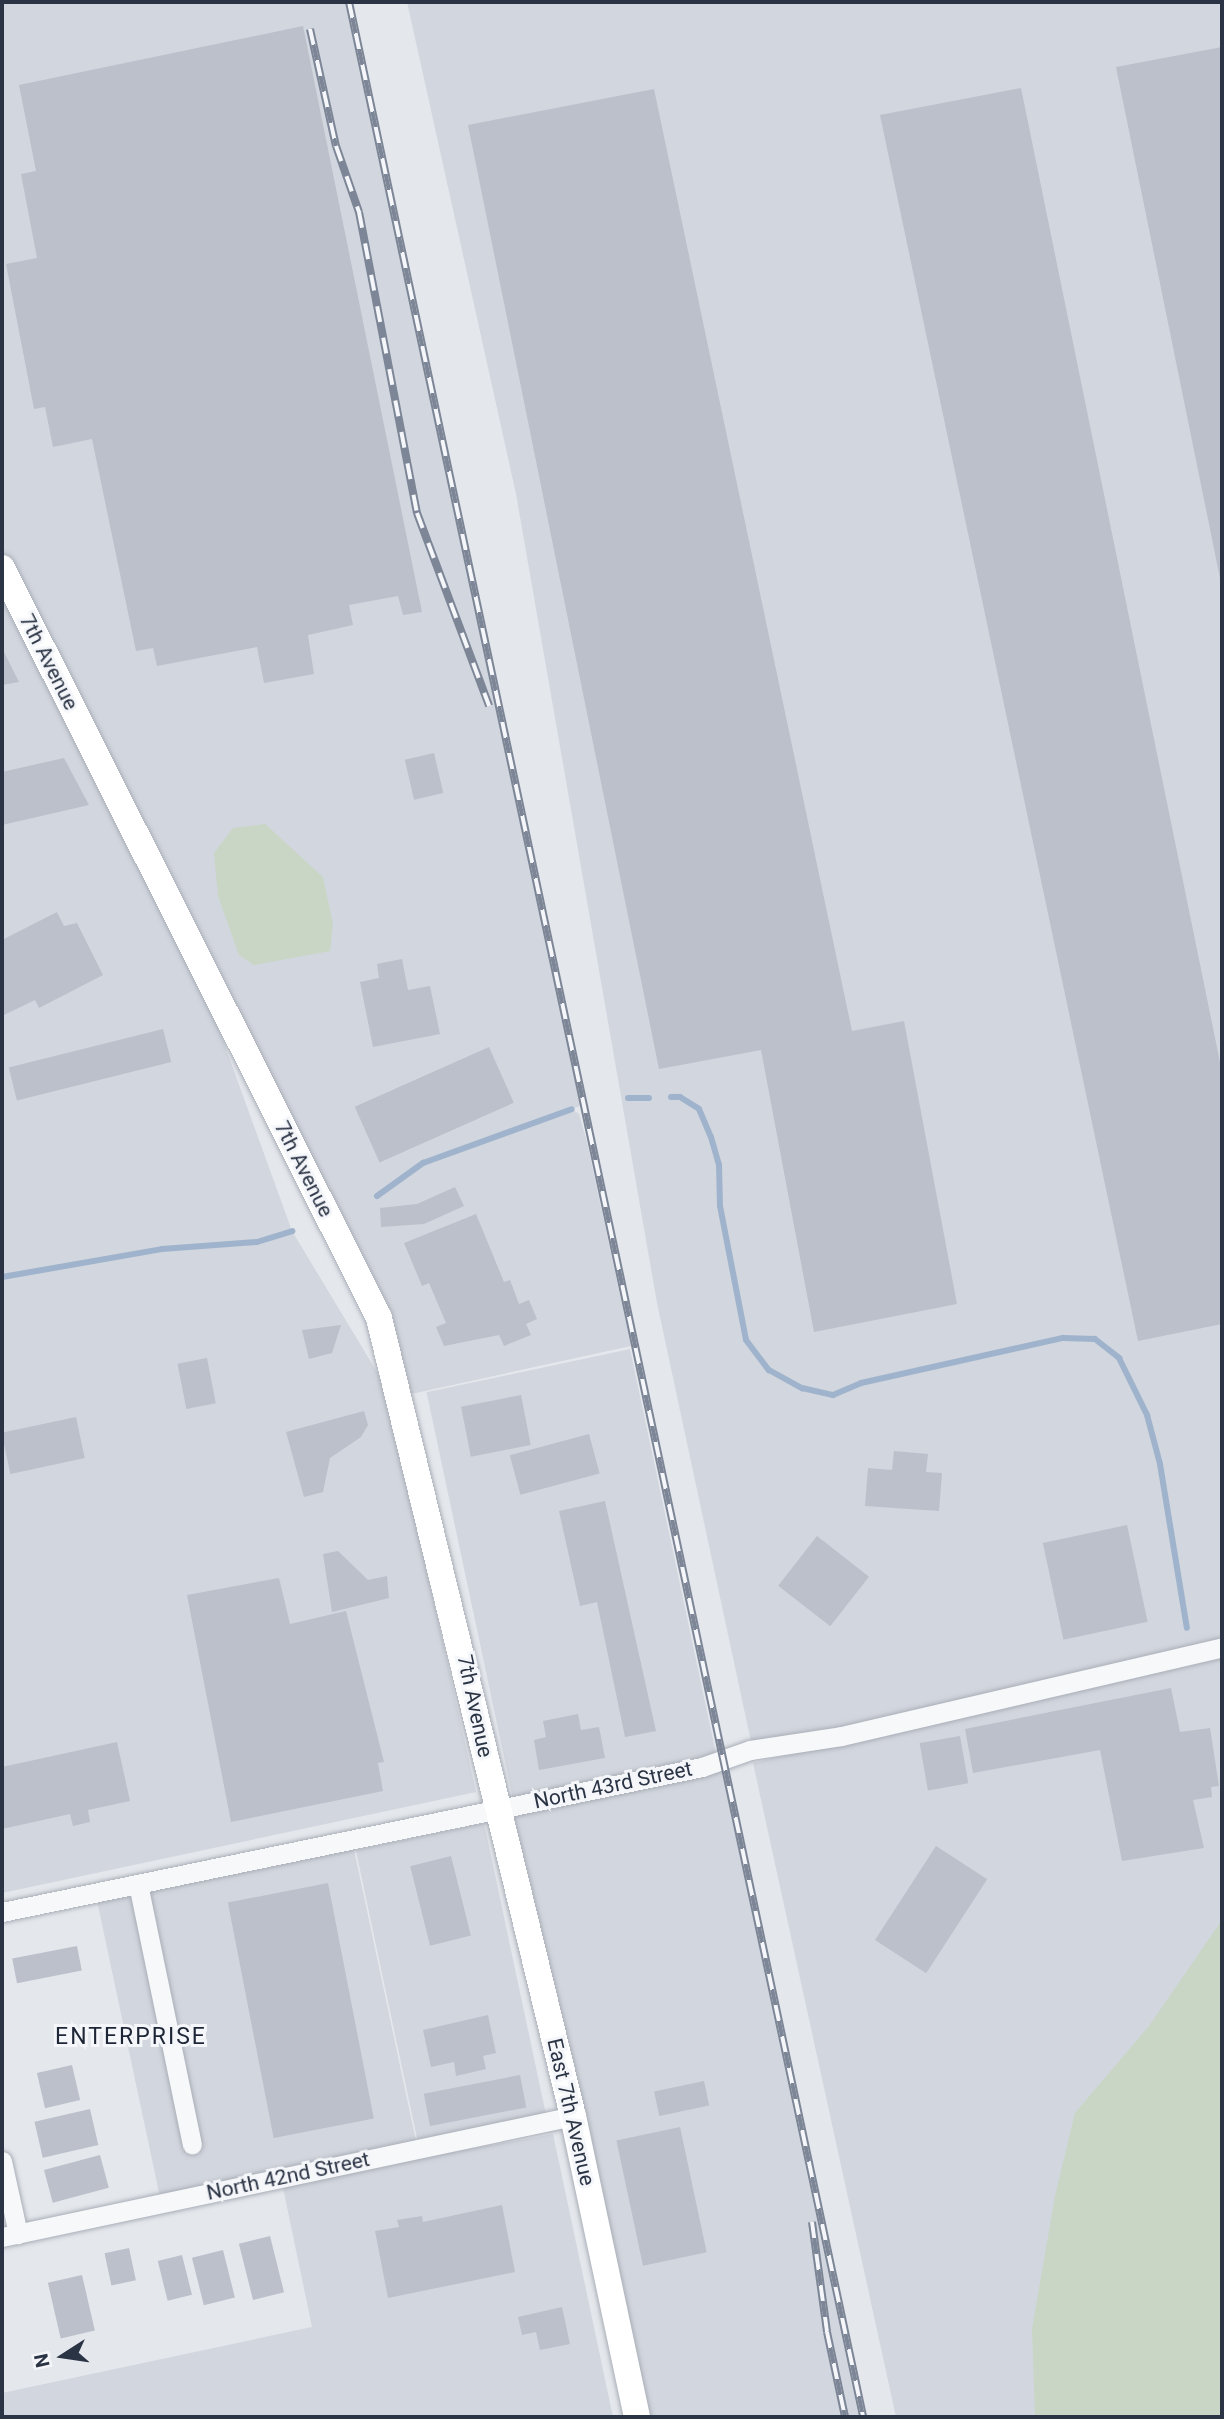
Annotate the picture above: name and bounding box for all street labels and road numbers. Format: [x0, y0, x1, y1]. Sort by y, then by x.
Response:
street label: 7th Avenue [14, 610, 84, 714]
street label: 7th Avenue [269, 1117, 339, 1221]
street label: 7th Avenue [452, 1652, 498, 1760]
street label: North 43rd Street [532, 1756, 694, 1814]
street label: East 7th Avenue [542, 2036, 600, 2188]
street label: North 42nd Street [204, 2146, 372, 2206]

